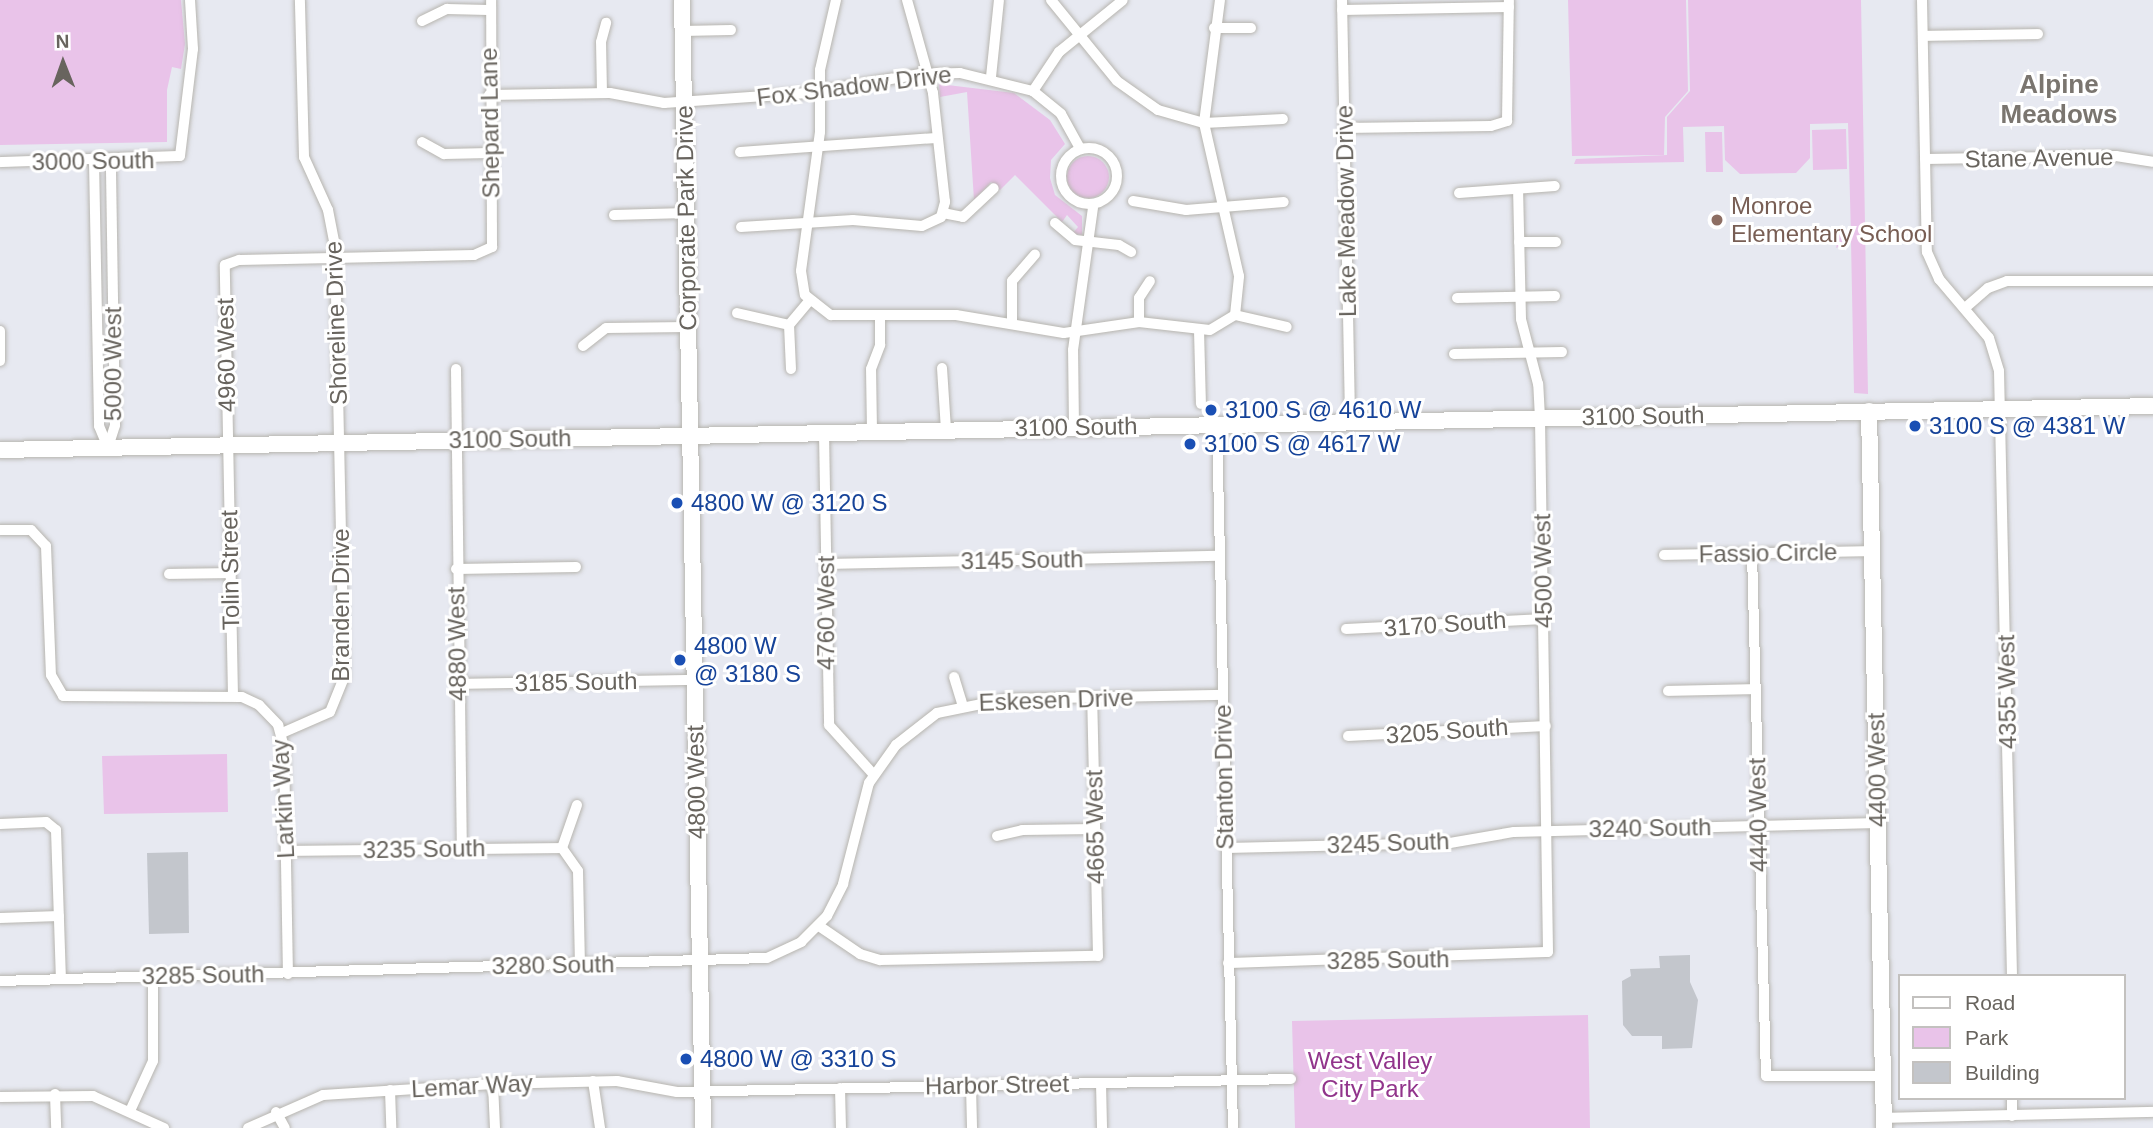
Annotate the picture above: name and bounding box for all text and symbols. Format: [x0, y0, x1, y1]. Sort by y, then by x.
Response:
north arrow [28, 28, 98, 98]
text: N [56, 31, 70, 52]
street label: Shepard Lane [474, 47, 506, 199]
street label: Fox Shadow Drive [755, 60, 953, 112]
district label: Alpine Meadows [2000, 69, 2118, 130]
street label: Corporate Park Drive [670, 105, 702, 331]
street label: Lake Meadow Drive [1330, 105, 1362, 317]
street label: Stane Avenue [1964, 142, 2114, 174]
street label: 3000 South [31, 146, 155, 176]
place label: Monroe Elementary School [1731, 192, 1932, 248]
marker: Monroe Elementary School [1709, 212, 1725, 228]
street label: Shoreline Drive [319, 241, 353, 405]
street label: 4960 West [211, 298, 241, 412]
street label: 5000 West [99, 307, 127, 421]
place label: 3100 S @ 4610 W [1225, 396, 1421, 424]
street label: 3100 South [1581, 401, 1705, 431]
marker: 3100 S @ 4610 W [1203, 402, 1219, 418]
street label: 3100 South [1014, 412, 1138, 442]
place label: 3100 S @ 4381 W [1929, 412, 2125, 440]
marker: 3100 S @ 4381 W [1907, 418, 1923, 434]
street label: 3100 South [448, 424, 572, 454]
place label: 3100 S @ 4617 W [1204, 430, 1400, 458]
marker: 3100 S @ 4617 W [1182, 436, 1198, 452]
place label: 4800 W @ 3120 S [691, 489, 887, 517]
marker: 4800 W @ 3120 S [669, 495, 685, 511]
street label: Tolin Street [215, 510, 245, 630]
street label: 4500 West [1528, 514, 1558, 628]
street label: Branden Drive [327, 528, 355, 682]
street label: Fassio Circle [1698, 537, 1838, 569]
street label: 3145 South [960, 545, 1084, 575]
street label: 4760 West [812, 556, 840, 670]
street label: 4880 West [442, 587, 472, 701]
street label: 3170 South [1383, 605, 1507, 643]
place label: 4800 W @ 3180 S [694, 632, 801, 688]
street label: 4355 West [1992, 635, 2022, 749]
marker: 4800 W @ 3180 S [672, 652, 688, 668]
street label: 3185 South [514, 667, 638, 697]
street label: Eskesen Drive [978, 683, 1134, 717]
street label: Stanton Drive [1208, 704, 1240, 850]
street label: 3205 South [1385, 712, 1509, 750]
street label: 4400 West [1862, 713, 1892, 827]
street label: 4800 West [681, 725, 711, 839]
street label: Larkin Way [266, 739, 300, 859]
street label: 4440 West [1743, 758, 1773, 872]
street label: 4665 West [1080, 770, 1110, 884]
street label: 3240 South [1588, 813, 1712, 843]
street label: 3245 South [1326, 826, 1450, 860]
street label: 3235 South [362, 834, 486, 864]
street label: 3285 South [1326, 945, 1450, 975]
street label: 3280 South [491, 950, 615, 980]
street label: 3285 South [141, 960, 265, 990]
legend [1898, 974, 2125, 1100]
text: Road [1965, 991, 2015, 1014]
text: Park [1965, 1026, 2008, 1049]
place label: 4800 W @ 3310 S [700, 1045, 896, 1073]
park label: West Valley City Park [1308, 1047, 1432, 1103]
marker: 4800 W @ 3310 S [678, 1051, 694, 1067]
text: Building [1965, 1061, 2040, 1084]
street label: Lemar Way [410, 1068, 534, 1104]
street label: Harbor Street [925, 1069, 1069, 1101]

